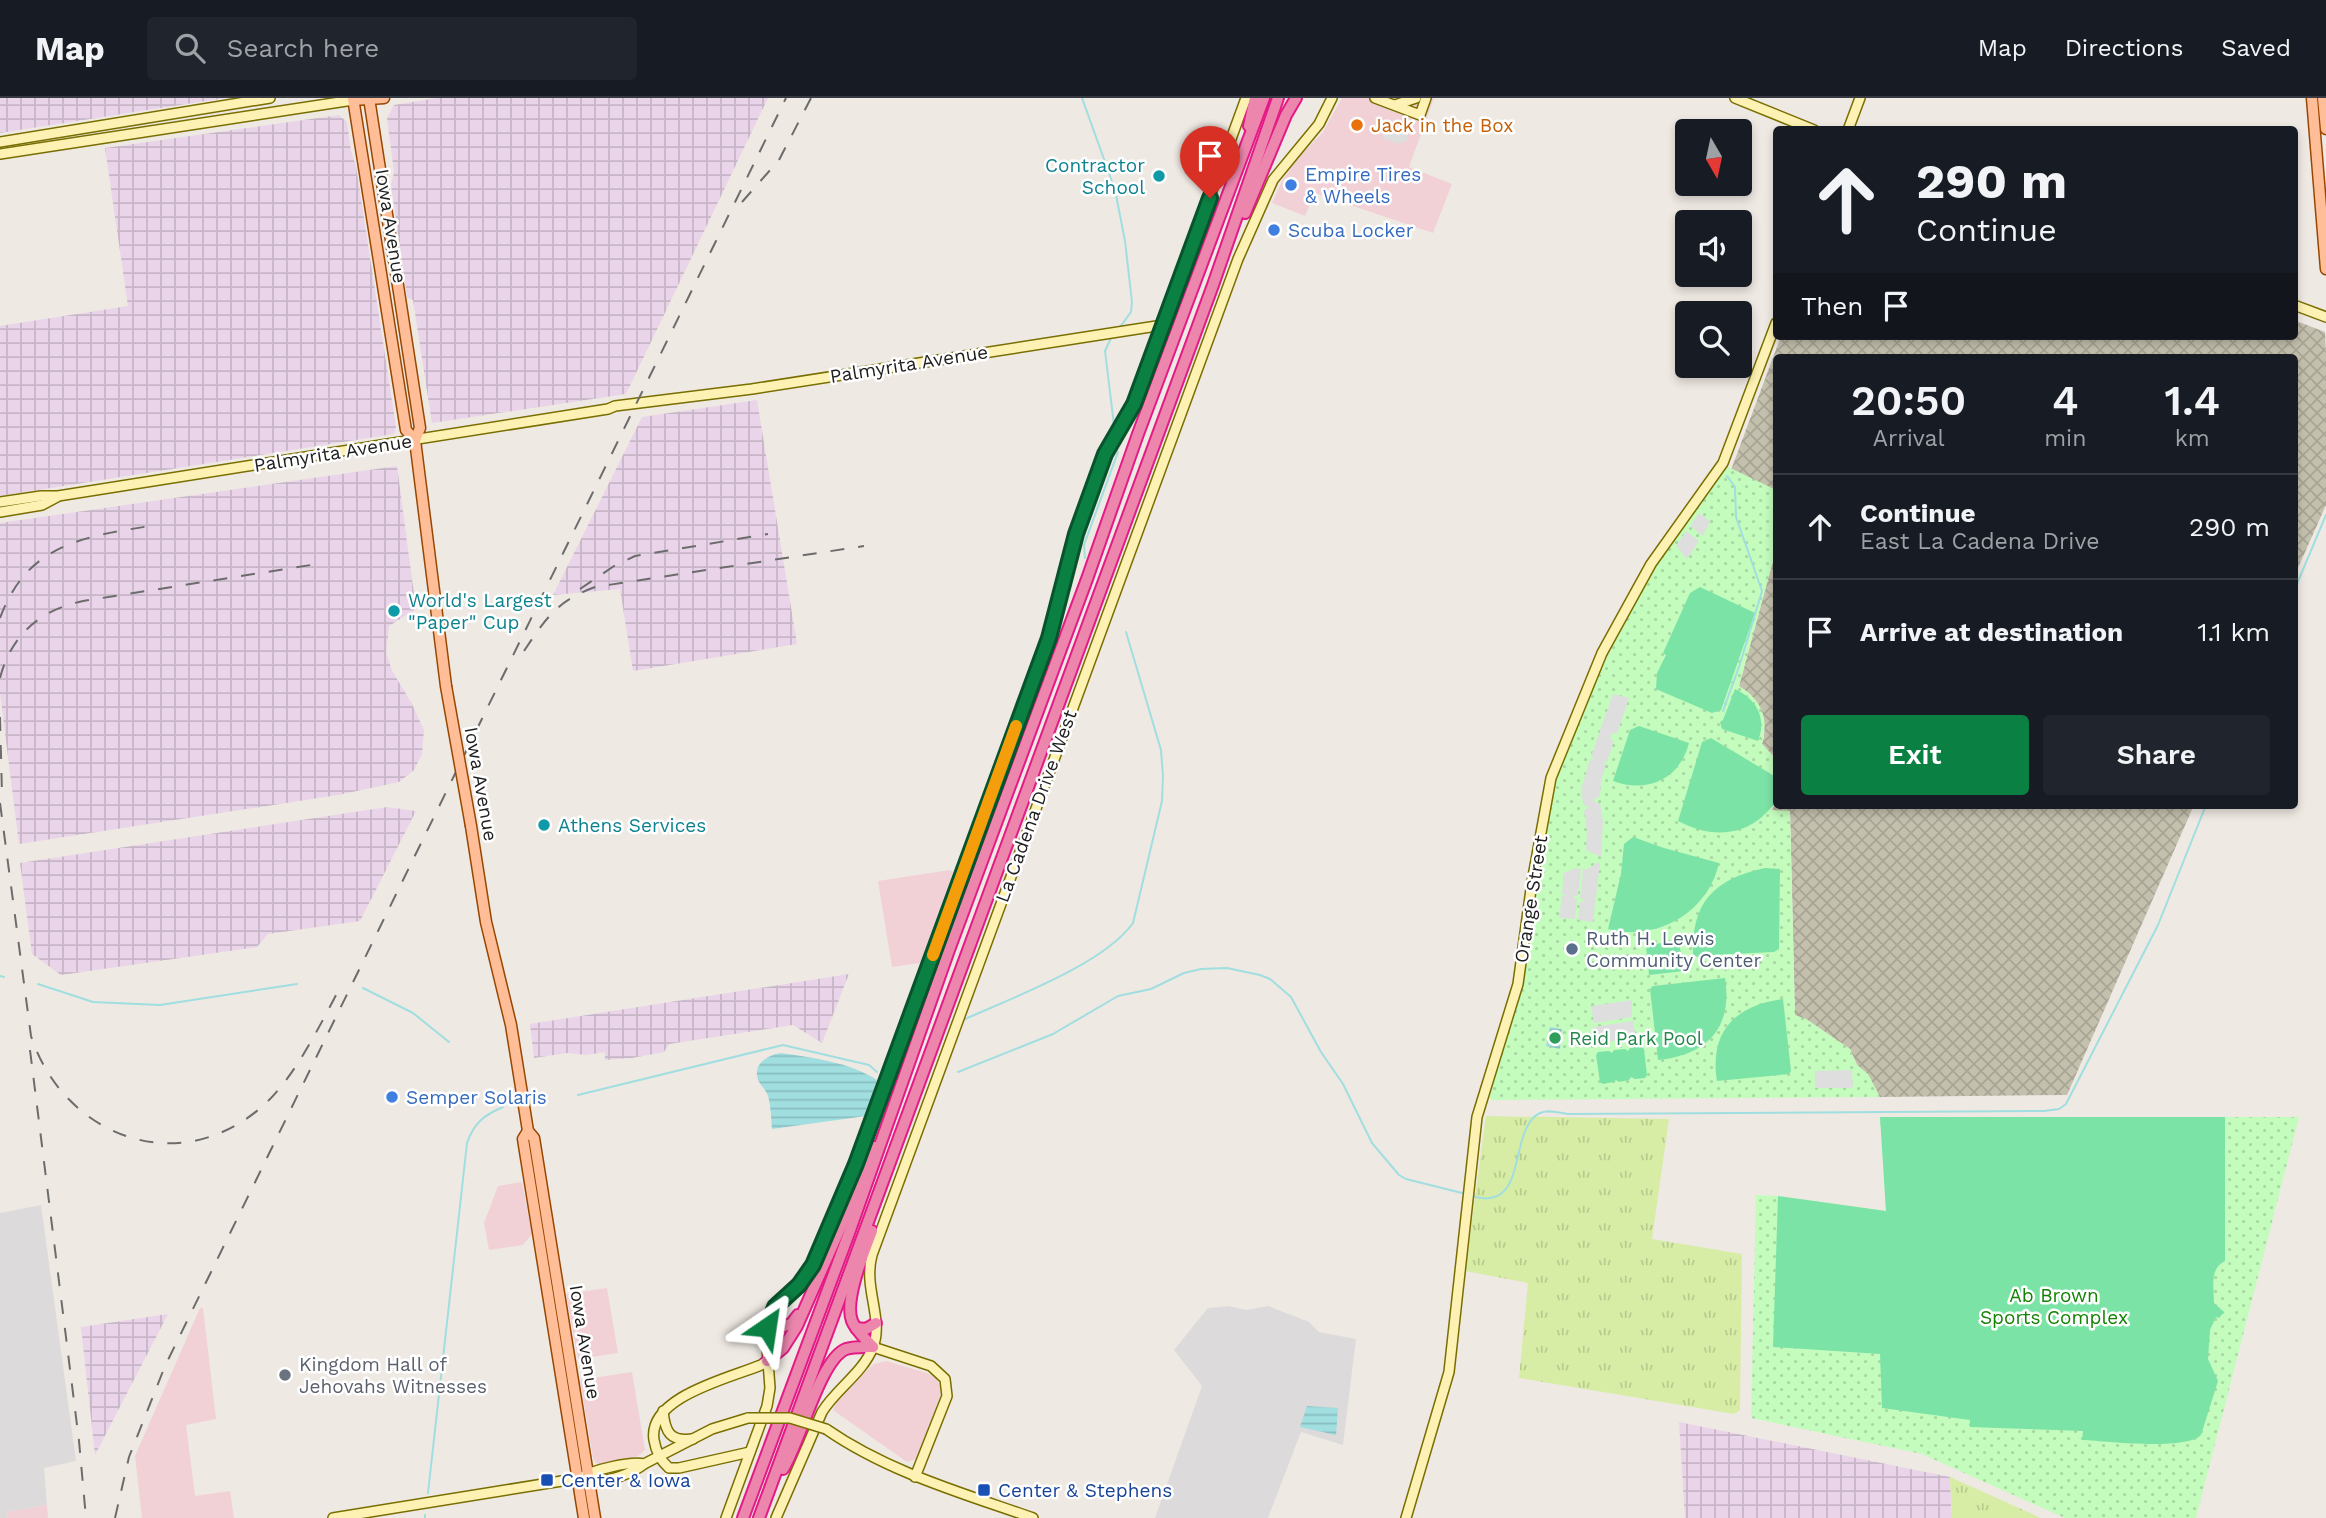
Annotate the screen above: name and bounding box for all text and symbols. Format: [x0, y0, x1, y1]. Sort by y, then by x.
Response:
search box [147, 17, 637, 80]
text: Map [35, 29, 105, 68]
icon: search [171, 29, 209, 67]
text: Search here [227, 33, 379, 63]
text: Map [1978, 34, 2027, 62]
text: Directions [2065, 34, 2183, 62]
text: Saved [2221, 34, 2291, 62]
place label: Jack in the Box [1371, 114, 1513, 137]
marker: Jack in the Box [1349, 117, 1365, 133]
north arrow [1675, 119, 1752, 196]
map controls [1675, 119, 1752, 378]
pin [1180, 126, 1240, 198]
icon: arrive [1191, 137, 1229, 175]
text: 290 m [1916, 152, 2067, 210]
place label: Contractor School [1045, 154, 1145, 199]
icon: ahead [1801, 154, 1892, 245]
place label: Empire Tires & Wheels [1305, 163, 1421, 208]
street label: Iowa Avenue [371, 167, 411, 285]
marker: Contractor School [1151, 168, 1167, 184]
marker: Empire Tires & Wheels [1283, 177, 1299, 193]
button: sound [1675, 210, 1752, 287]
text: Continue [1916, 211, 2057, 249]
place label: Scuba Locker [1288, 219, 1414, 242]
marker: Scuba Locker [1266, 222, 1282, 238]
icon: arrive [1877, 287, 1915, 325]
text: Then [1801, 291, 1863, 321]
button: search [1675, 301, 1752, 378]
street label: Palmyrita Avenue [828, 340, 990, 388]
text: 20:50 [1851, 376, 1966, 425]
text: 4 [2052, 376, 2079, 425]
text: 1.4 [2164, 376, 2220, 425]
text: Arrival [1873, 425, 1945, 452]
text: min [2044, 425, 2086, 452]
text: km [2175, 425, 2210, 452]
street label: Palmyrita Avenue [252, 429, 414, 477]
text: Continue [1860, 498, 1976, 528]
icon: ahead [1801, 508, 1839, 546]
text: 290 m [2189, 512, 2270, 542]
text: East La Cadena Drive [1860, 528, 2100, 555]
place label: World's Largest "Paper" Cup [408, 589, 552, 634]
marker: World's Largest "Paper" Cup [386, 603, 402, 619]
icon: arrive [1801, 613, 1839, 651]
text: Arrive at destination [1860, 617, 2123, 647]
text: 1.1 km [2197, 617, 2270, 647]
street label: La Cadena Drive West [990, 707, 1082, 905]
button: Exit [1801, 715, 2029, 795]
button: Share [2043, 715, 2270, 795]
street label: Iowa Avenue [460, 725, 502, 843]
place label: Athens Services [558, 814, 706, 837]
marker: Athens Services [536, 817, 552, 833]
street label: Orange Street [1510, 834, 1552, 964]
place label: Ruth H. Lewis Community Center [1586, 927, 1762, 972]
marker: Ruth H. Lewis Community Center [1564, 941, 1580, 957]
place label: Reid Park Pool [1569, 1027, 1703, 1050]
marker: Reid Park Pool [1547, 1030, 1563, 1046]
place label: Semper Solaris [406, 1086, 547, 1109]
marker: Semper Solaris [384, 1089, 400, 1105]
street label: Iowa Avenue [565, 1283, 605, 1401]
park label: Ab Brown Sports Complex [1980, 1284, 2128, 1329]
position arrow [730, 1290, 804, 1364]
place label: Kingdom Hall of Jehovahs Witnesses [299, 1353, 487, 1398]
marker: Kingdom Hall of Jehovahs Witnesses [277, 1367, 293, 1383]
place label: Center & Iowa [561, 1469, 691, 1492]
marker: Center & Iowa [539, 1472, 555, 1488]
place label: Center & Stephens [998, 1479, 1172, 1502]
marker: Center & Stephens [976, 1482, 992, 1498]

